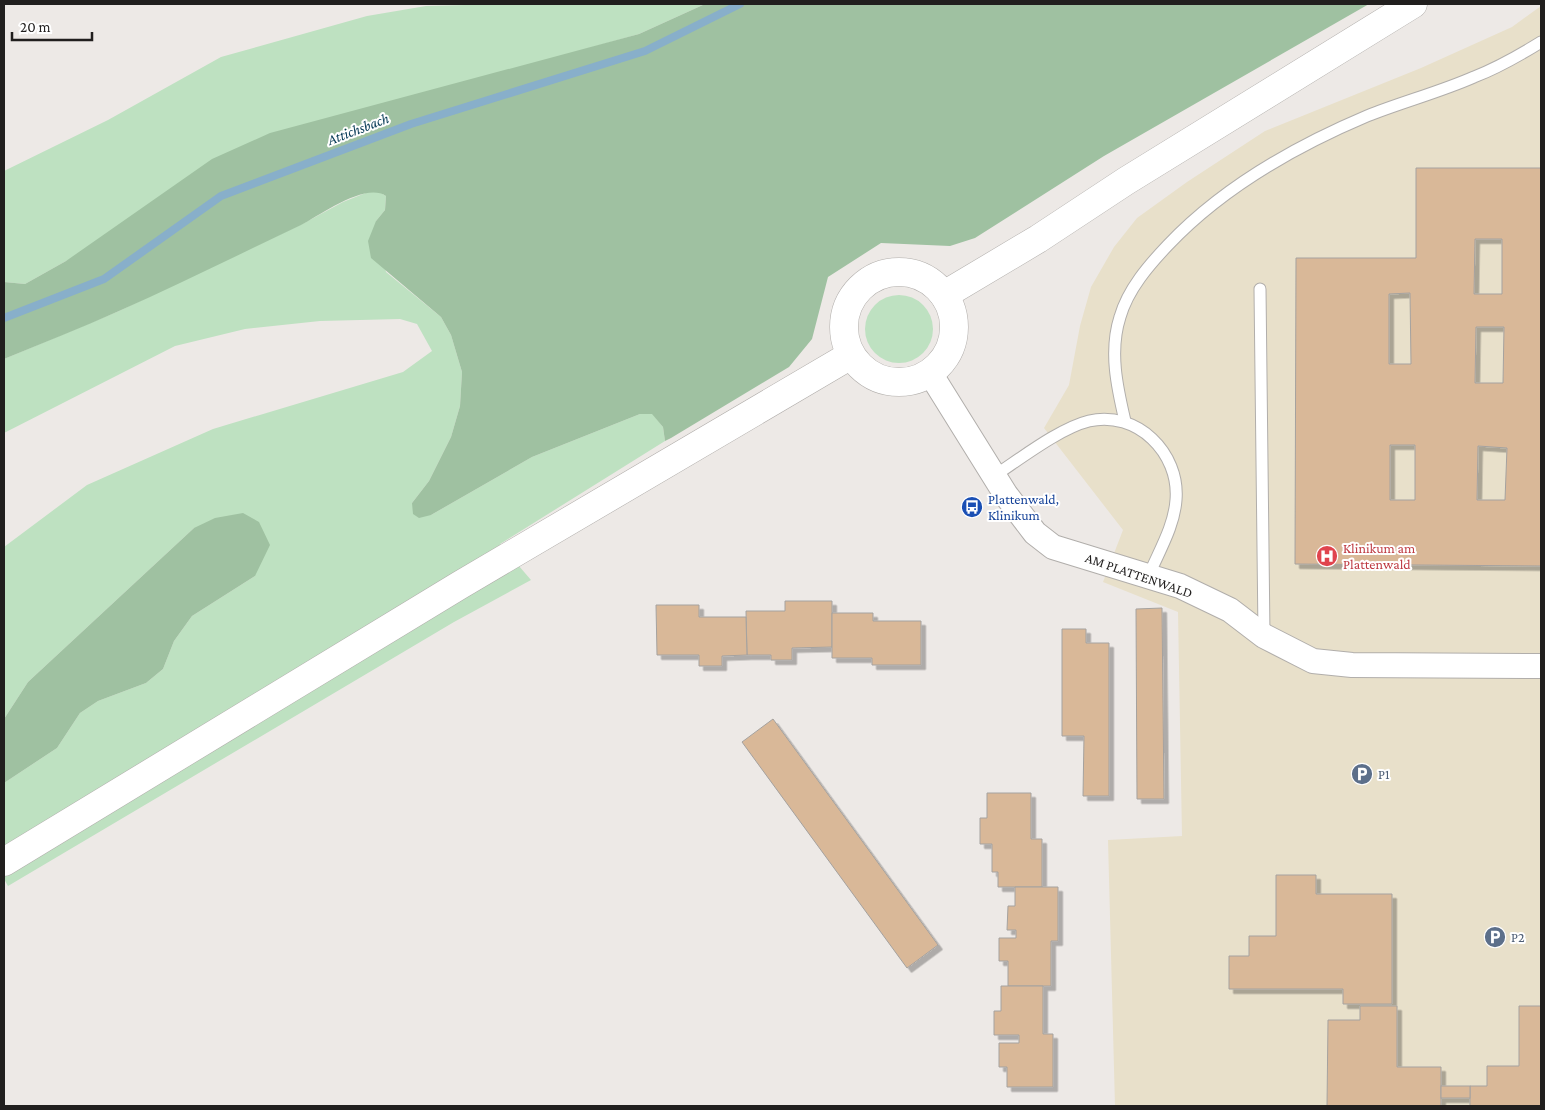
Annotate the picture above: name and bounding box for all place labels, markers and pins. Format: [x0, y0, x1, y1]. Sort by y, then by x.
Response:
place label: Plattenwald, Klinikum [988, 491, 1059, 523]
bus stop icon: Plattenwald, Klinikum [960, 495, 984, 519]
place label: Klinikum am Plattenwald [1343, 540, 1415, 572]
hospital icon: Klinikum am Plattenwald [1315, 544, 1339, 568]
parking icon: P1 [1350, 762, 1374, 786]
place label: P1 [1378, 766, 1390, 782]
parking icon: P2 [1483, 925, 1507, 949]
place label: P2 [1511, 929, 1525, 945]

